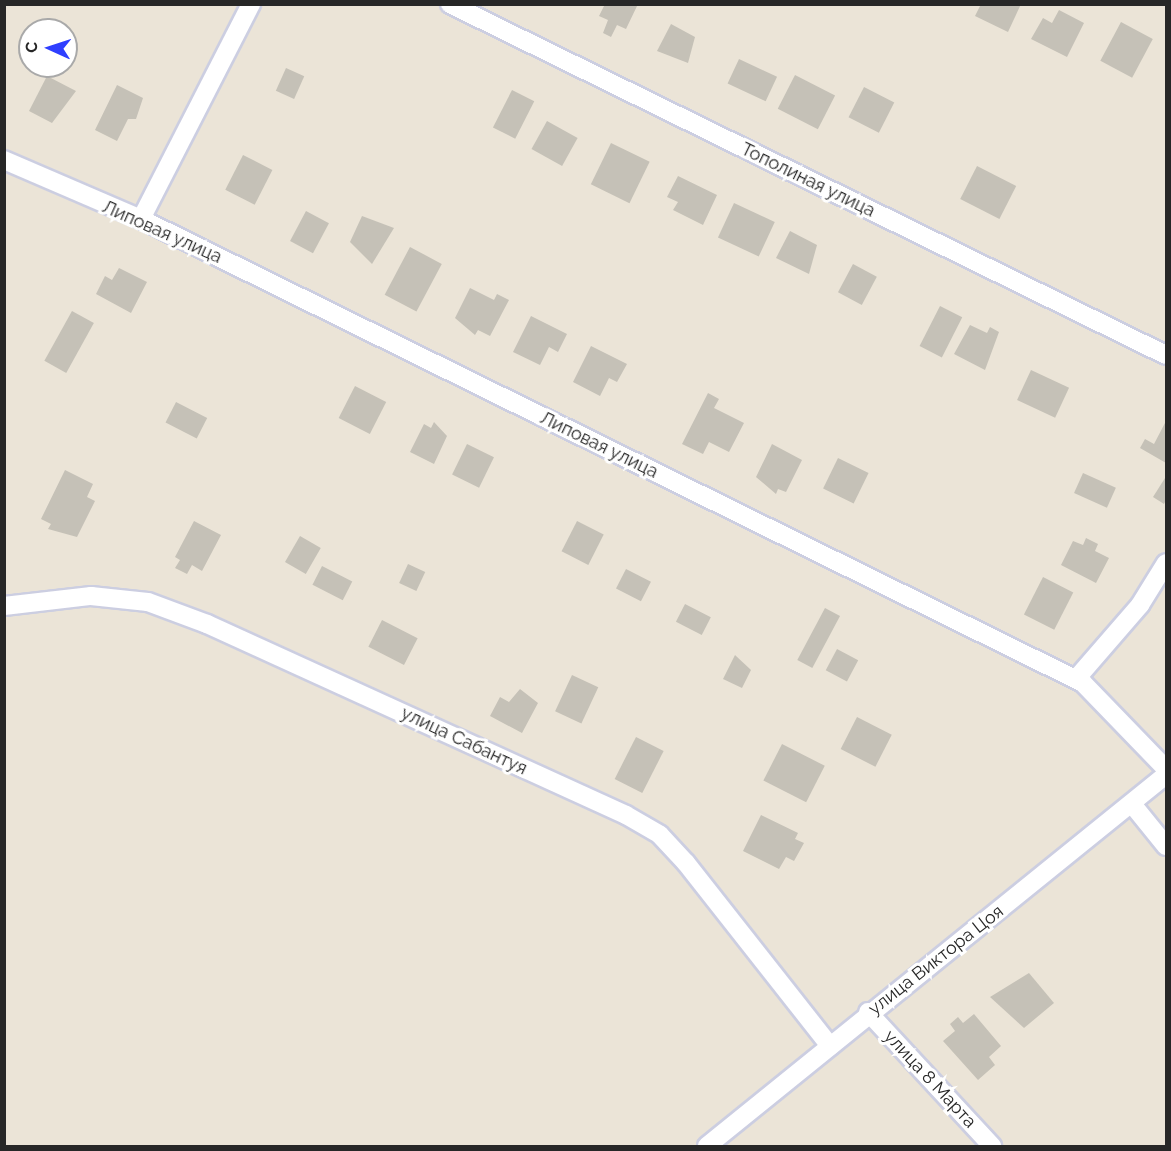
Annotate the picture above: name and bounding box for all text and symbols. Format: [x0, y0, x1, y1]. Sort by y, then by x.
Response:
north arrow [18, 18, 78, 78]
text: С [22, 41, 41, 53]
street label: Тополиная улица [737, 138, 879, 222]
street label: Липовая улица [99, 196, 225, 268]
street label: Липовая улица [536, 407, 662, 483]
street label: улица Сабантуя [398, 702, 530, 780]
street label: улица Виктора Цоя [864, 901, 1008, 1019]
street label: улица 8 Марта [879, 1026, 981, 1132]

